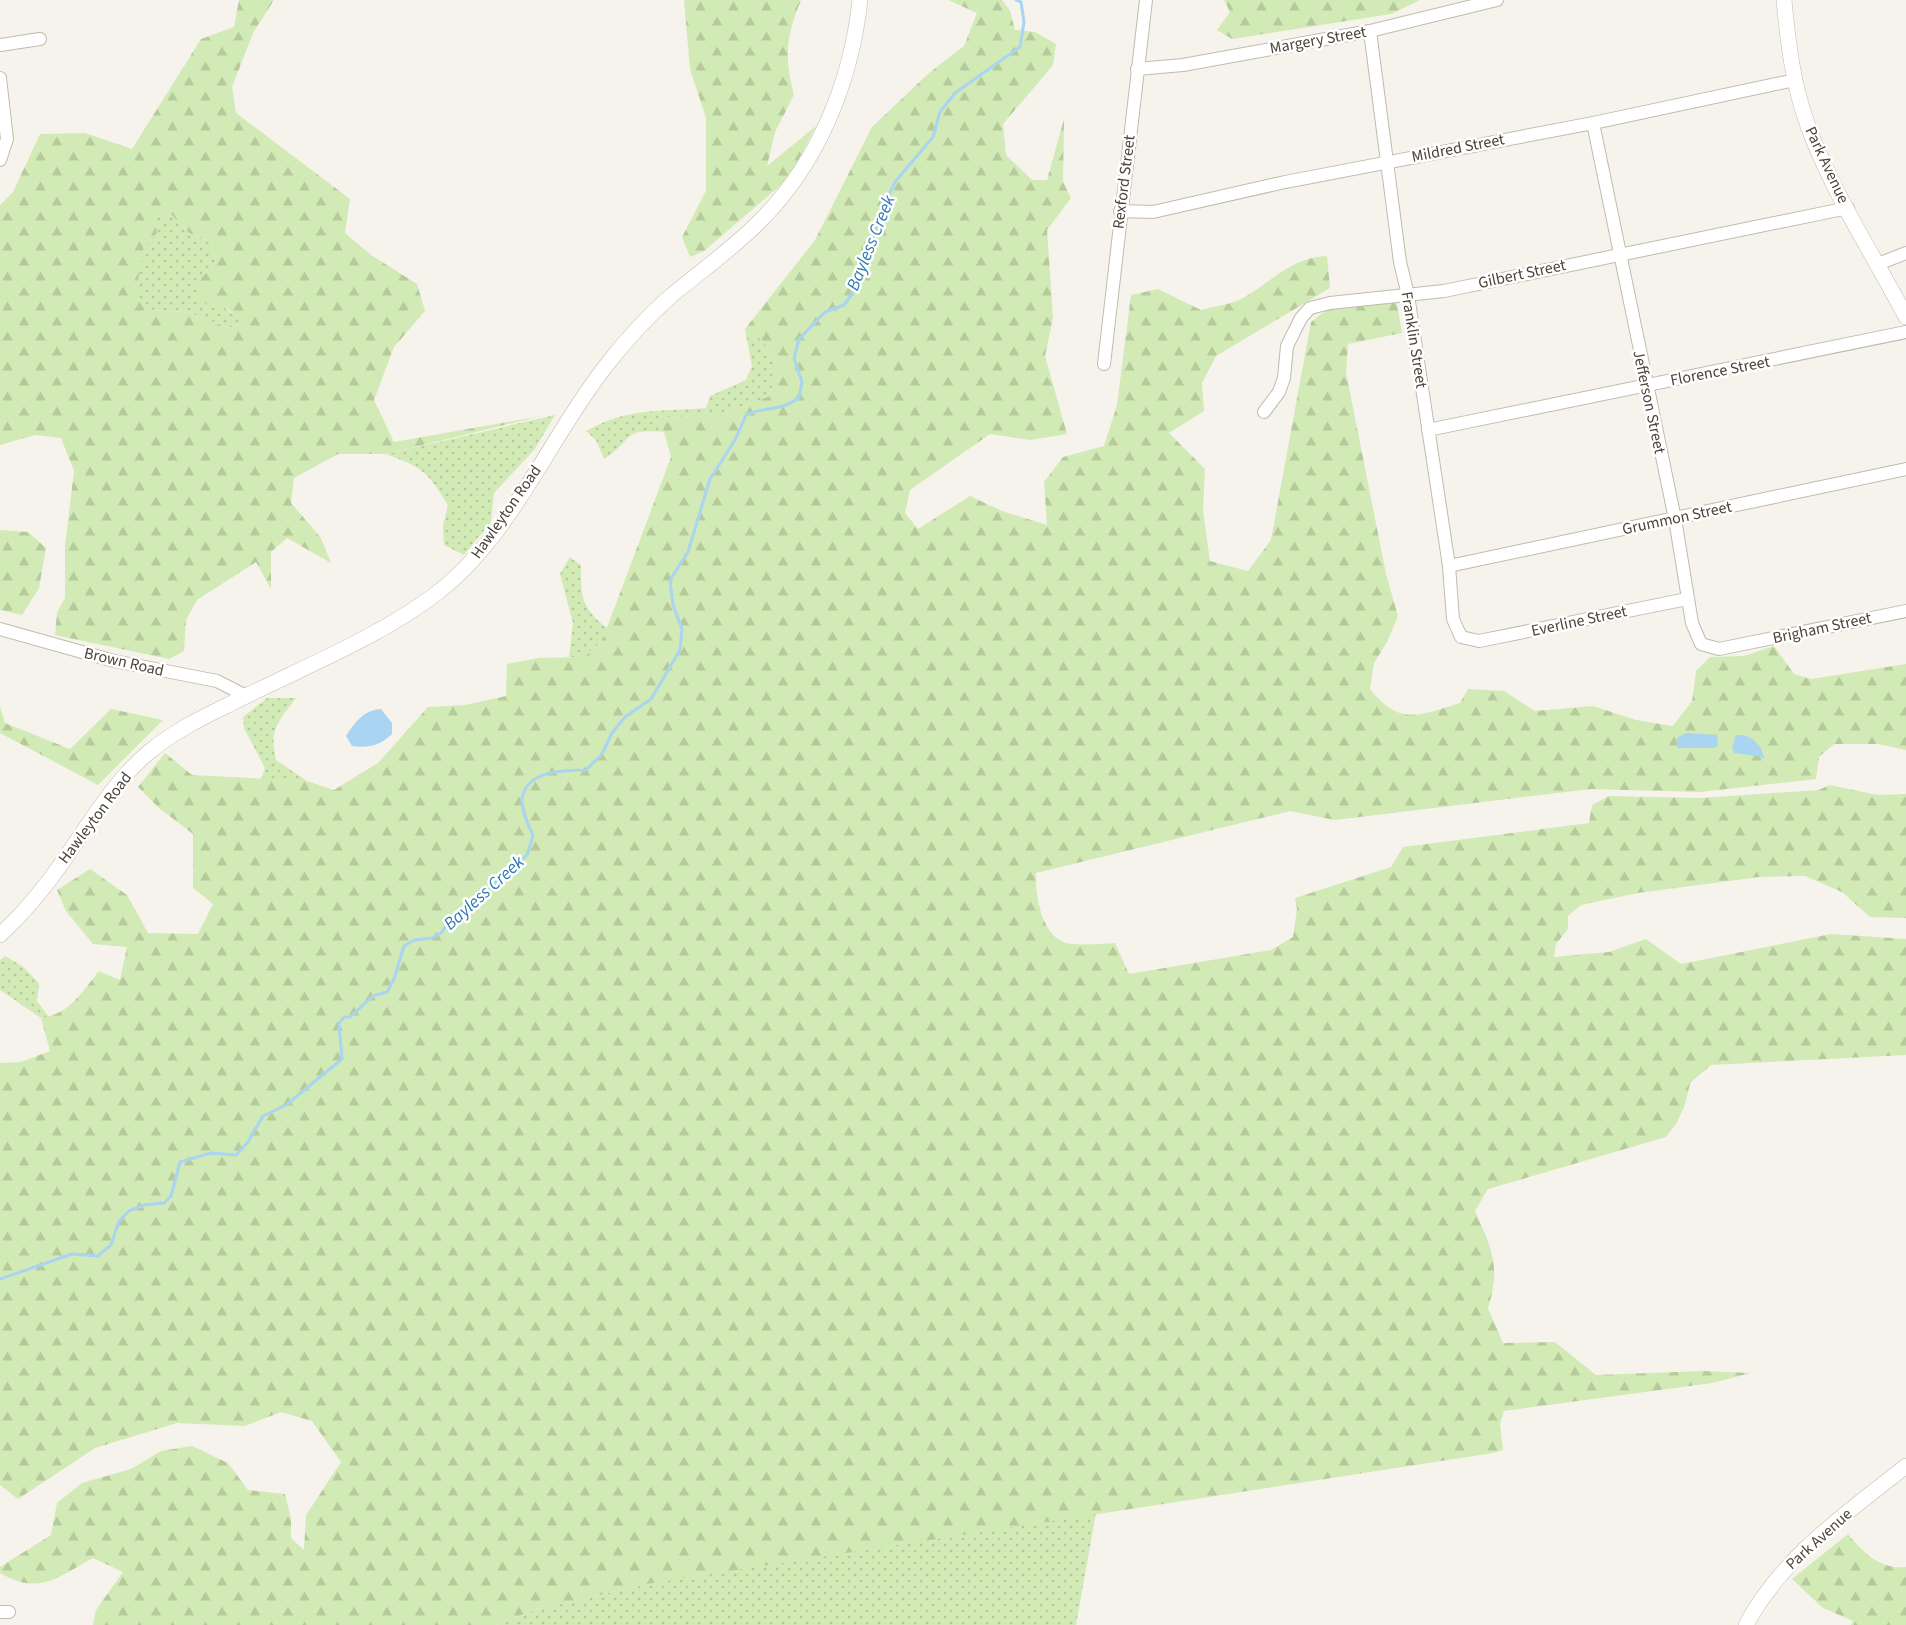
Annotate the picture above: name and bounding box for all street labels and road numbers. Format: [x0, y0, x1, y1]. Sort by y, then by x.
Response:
street label: Margery Street [1268, 21, 1369, 59]
street label: Park Avenue [1800, 123, 1854, 207]
street label: Mildred Street [1410, 128, 1507, 168]
street label: Rexford Street [1107, 133, 1141, 230]
street label: Gilbert Street [1476, 254, 1568, 294]
street label: Franklin Street [1396, 290, 1433, 390]
street label: Jefferson Street [1627, 348, 1671, 456]
street label: Florence Street [1668, 350, 1772, 391]
street label: Hawleyton Road [466, 461, 546, 563]
street label: Grummon Street [1620, 496, 1734, 540]
street label: Everline Street [1529, 600, 1629, 642]
street label: Brigham Street [1771, 607, 1874, 649]
street label: Brown Road [82, 642, 166, 682]
street label: Hawleyton Road [53, 768, 137, 868]
street label: Park Avenue [1781, 1503, 1857, 1575]

